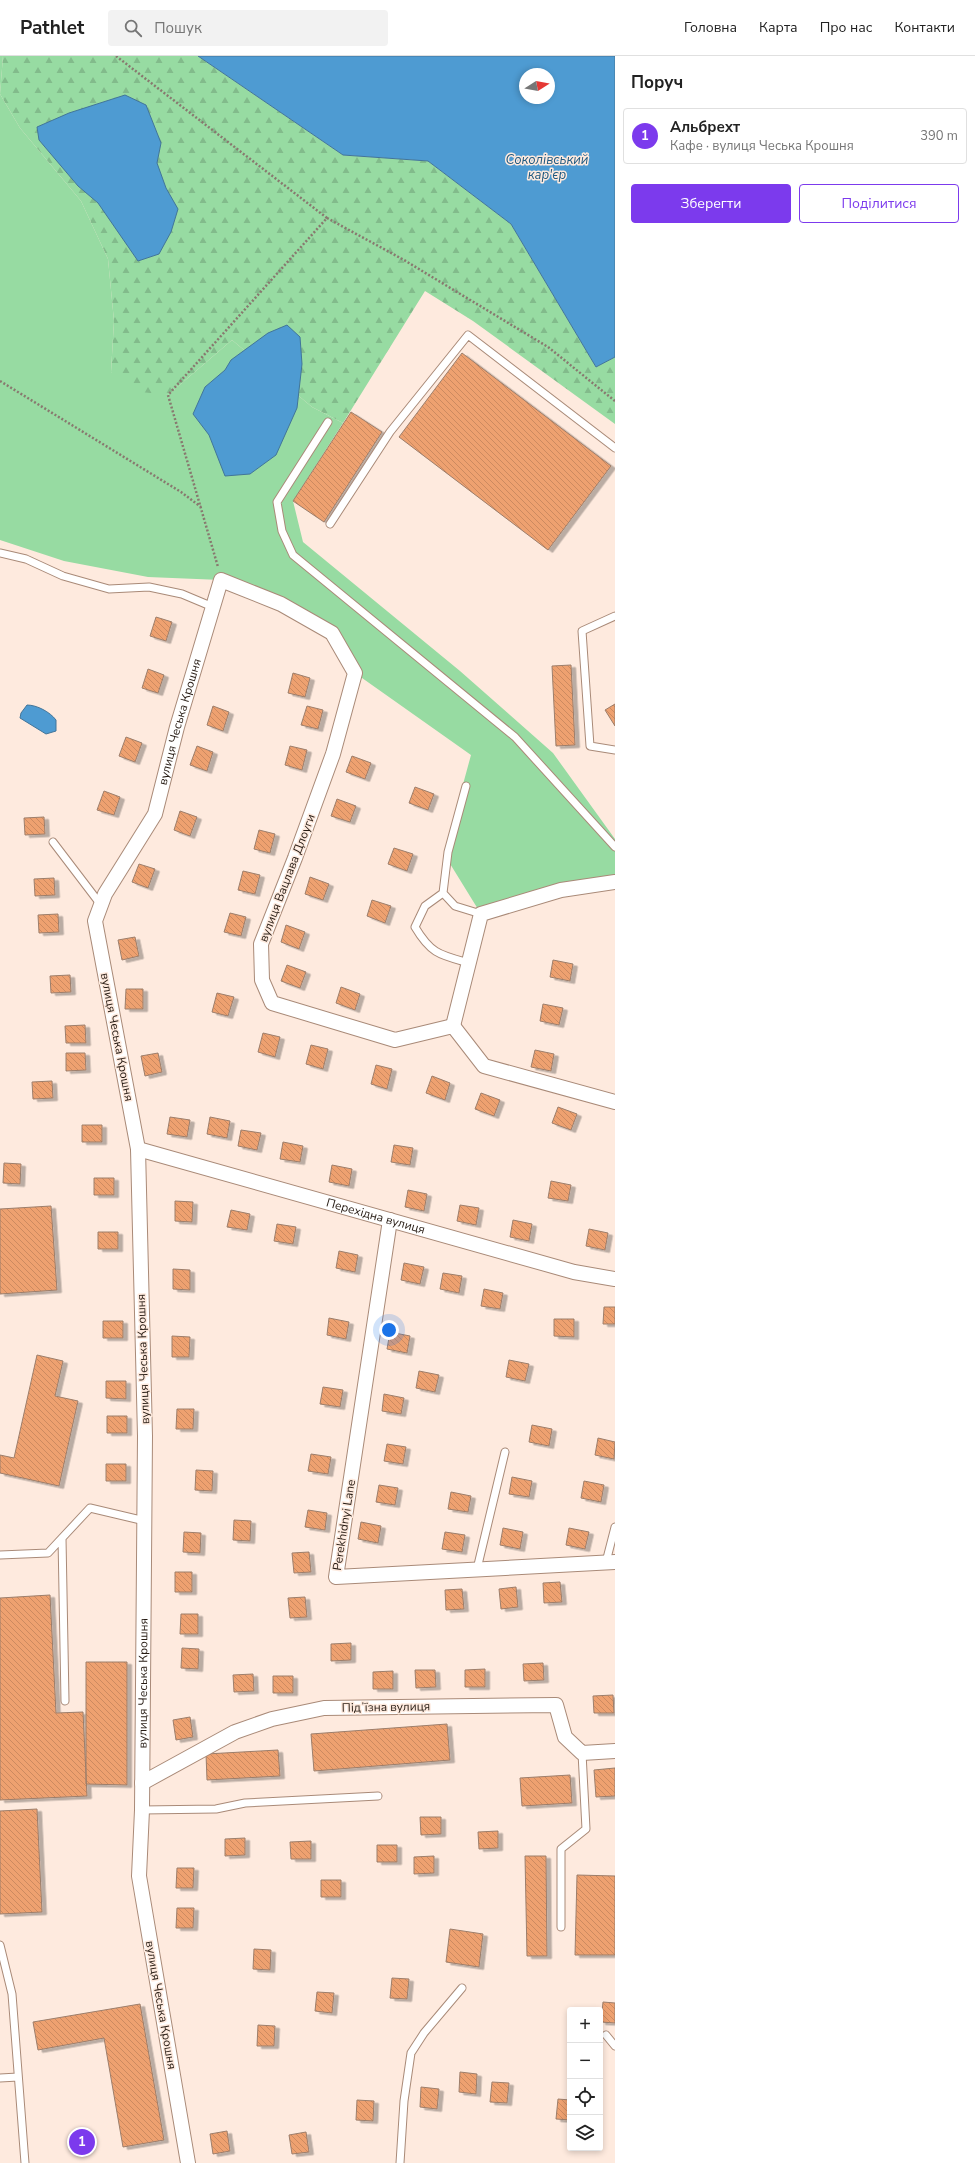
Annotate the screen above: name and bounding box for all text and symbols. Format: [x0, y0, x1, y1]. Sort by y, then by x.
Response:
search box [108, 10, 388, 46]
text: Pathlet [20, 15, 84, 41]
icon: search [122, 17, 144, 39]
text: Пошук [154, 18, 202, 38]
text: Головна [684, 18, 737, 37]
text: Карта [759, 18, 798, 37]
text: Про нас [820, 18, 872, 37]
text: Контакти [894, 18, 955, 37]
north arrow [519, 68, 555, 104]
text: Поруч [631, 71, 683, 94]
text: Альбрехт [670, 117, 740, 137]
text: 1 [641, 127, 649, 145]
text: 390 m [920, 127, 958, 145]
text: Кафе · вулиця Чеська Крошня [670, 137, 854, 155]
water label: Соколівський кар'єр [506, 151, 589, 184]
button: Зберегти [631, 184, 791, 223]
button: Поділитися [799, 184, 959, 223]
street label: вулиця Чеська Крошня [155, 657, 205, 787]
street label: вулиця Вацлава Длоуги [255, 812, 319, 944]
street label: вулиця Чеська Крошня [97, 971, 137, 1103]
street label: Перехідна вулиця [324, 1194, 427, 1238]
street label: вулиця Чеська Крошня [133, 1294, 153, 1424]
your location [379, 1320, 399, 1340]
street label: Perekhidnyi Lane [329, 1478, 359, 1572]
street label: вулиця Чеська Крошня [134, 1618, 152, 1749]
street label: Підʼїзна вулиця [342, 1698, 430, 1716]
street label: вулиця Чеська Крошня [142, 1939, 180, 2071]
map controls [567, 2007, 603, 2151]
button: + [567, 2007, 603, 2043]
button: − [567, 2043, 603, 2079]
button: locate [567, 2079, 603, 2115]
button: layers [567, 2115, 603, 2151]
pin: 1 [69, 2127, 95, 2157]

